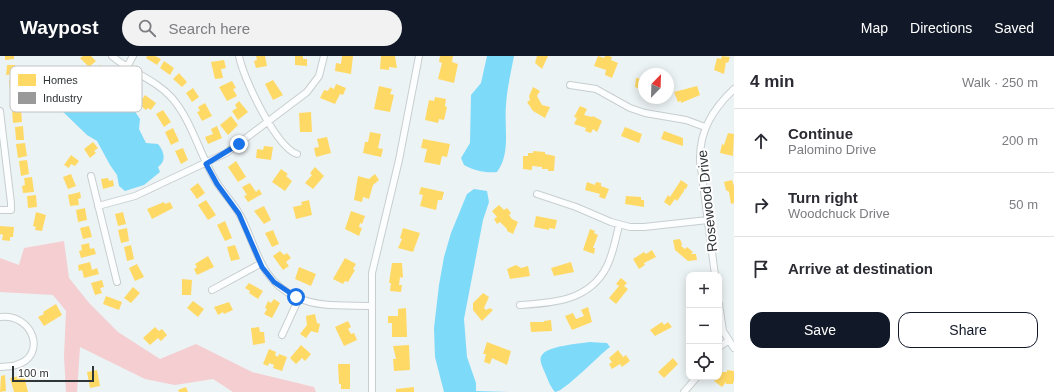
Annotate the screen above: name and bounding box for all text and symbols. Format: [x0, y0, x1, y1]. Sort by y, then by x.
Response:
search box [122, 10, 402, 46]
text: Waypost [20, 17, 98, 38]
icon: search [136, 17, 158, 39]
text: Search here [168, 20, 250, 37]
text: Map [861, 20, 888, 36]
text: Directions [910, 20, 972, 36]
text: Saved [994, 20, 1034, 36]
legend [10, 66, 142, 112]
north arrow [638, 68, 674, 104]
text: 4 min [750, 72, 794, 91]
text: Homes [43, 74, 78, 86]
text: Walk · 250 m [962, 75, 1038, 90]
text: Industry [43, 92, 83, 104]
text: Continue [788, 125, 853, 142]
icon: ahead [750, 130, 772, 152]
text: 200 m [1002, 133, 1038, 148]
route end [230, 135, 248, 153]
text: Palomino Drive [788, 142, 876, 157]
street label: Rosewood Drive [694, 149, 720, 253]
text: Turn right [788, 189, 858, 206]
icon: right [750, 194, 772, 216]
text: 50 m [1009, 197, 1038, 212]
text: Woodchuck Drive [788, 206, 890, 221]
icon: arrive [750, 258, 772, 280]
text: Arrive at destination [788, 260, 933, 277]
map controls [686, 272, 722, 380]
button: + [686, 272, 722, 308]
route start [287, 288, 305, 306]
button: − [686, 308, 722, 344]
button: Save [750, 312, 890, 348]
button: Share [898, 312, 1038, 348]
button: locate [686, 344, 722, 380]
scale bar [12, 364, 94, 383]
text: 100 m [18, 367, 49, 379]

